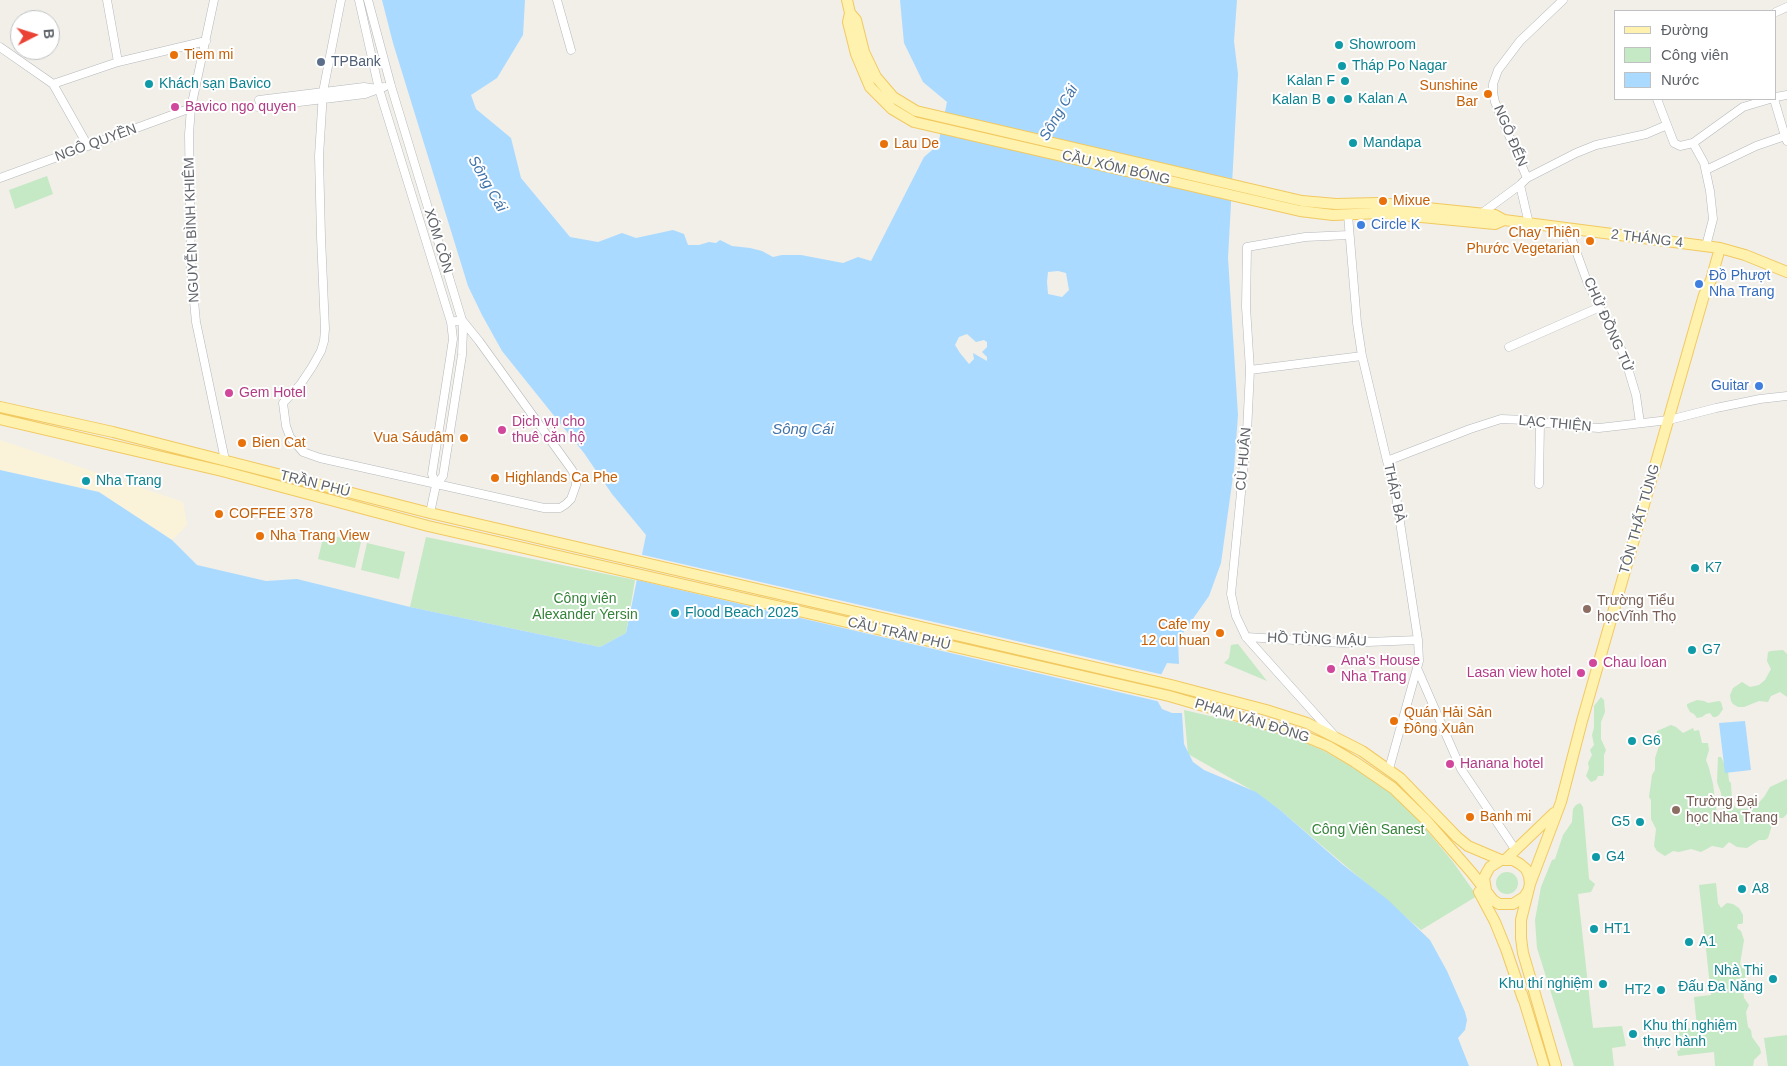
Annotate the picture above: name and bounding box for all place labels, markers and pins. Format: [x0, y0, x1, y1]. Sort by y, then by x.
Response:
place label: Showroom [1349, 37, 1416, 53]
marker: Showroom [1333, 39, 1345, 51]
place label: Tiem mi [184, 47, 233, 63]
marker: Tiem mi [168, 49, 180, 61]
place label: TPBank [331, 54, 381, 70]
marker: TPBank [315, 56, 327, 68]
place label: Tháp Po Nagar [1352, 58, 1447, 74]
marker: Tháp Po Nagar [1336, 60, 1348, 72]
place label: Kalan F [1287, 73, 1335, 89]
marker: Kalan F [1339, 75, 1351, 87]
place label: Khách sạn Bavico [159, 76, 271, 92]
marker: Khách sạn Bavico [143, 78, 155, 90]
place label: Sunshine Bar [1420, 78, 1478, 110]
marker: Sunshine Bar [1482, 88, 1494, 100]
place label: Kalan A [1358, 91, 1407, 107]
place label: Kalan B [1272, 92, 1321, 108]
marker: Kalan A [1342, 93, 1354, 105]
marker: Kalan B [1325, 94, 1337, 106]
place label: Bavico ngo quyen [185, 99, 296, 115]
marker: Bavico ngo quyen [169, 101, 181, 113]
place label: Mandapa [1363, 135, 1421, 151]
place label: Lau De [894, 136, 939, 152]
marker: Mandapa [1347, 137, 1359, 149]
marker: Lau De [878, 138, 890, 150]
place label: Mixue [1393, 193, 1430, 209]
marker: Mixue [1377, 195, 1389, 207]
place label: Circle K [1371, 217, 1420, 233]
marker: Circle K [1355, 219, 1367, 231]
place label: Chay Thiên Phước Vegetarian [1466, 225, 1580, 258]
marker: Chay Thiên Phước Vegetarian [1584, 235, 1596, 247]
place label: Đồ Phượt Nha Trang [1709, 268, 1775, 300]
marker: Đồ Phượt Nha Trang [1693, 278, 1705, 290]
place label: Guitar [1711, 378, 1749, 394]
marker: Guitar [1753, 380, 1765, 392]
place label: Gem Hotel [239, 385, 306, 401]
marker: Gem Hotel [223, 387, 235, 399]
place label: Dịch vụ cho thuê căn hộ [512, 414, 585, 447]
marker: Dịch vụ cho thuê căn hộ [496, 424, 508, 436]
place label: Vua Sáudâm [374, 430, 454, 446]
marker: Vua Sáudâm [458, 432, 470, 444]
place label: Bien Cat [252, 435, 306, 451]
marker: Bien Cat [236, 437, 248, 449]
place label: Highlands Ca Phe [505, 470, 618, 486]
marker: Highlands Ca Phe [489, 472, 501, 484]
place label: Nha Trang [96, 473, 162, 489]
marker: Nha Trang [80, 475, 92, 487]
place label: COFFEE 378 [229, 506, 313, 522]
marker: COFFEE 378 [213, 508, 225, 520]
place label: Nha Trang View [270, 528, 370, 544]
marker: Nha Trang View [254, 530, 266, 542]
place label: K7 [1705, 560, 1722, 576]
marker: K7 [1689, 562, 1701, 574]
place label: Trường Tiểu họcVĩnh Thọ [1597, 593, 1676, 626]
marker: Trường Tiểu họcVĩnh Thọ [1581, 603, 1593, 615]
place label: Flood Beach 2025 [685, 605, 799, 621]
marker: Flood Beach 2025 [669, 607, 681, 619]
place label: Cafe my 12 cu huan [1141, 617, 1210, 650]
marker: Cafe my 12 cu huan [1214, 627, 1226, 639]
place label: G7 [1702, 642, 1721, 658]
marker: G7 [1686, 644, 1698, 656]
place label: Ana's House Nha Trang [1341, 653, 1420, 686]
place label: Chau loan [1603, 655, 1667, 671]
marker: Chau loan [1587, 657, 1599, 669]
marker: Ana's House Nha Trang [1325, 663, 1337, 675]
place label: Lasan view hotel [1467, 665, 1571, 681]
marker: Lasan view hotel [1575, 667, 1587, 679]
place label: Quán Hải Sản Đông Xuân [1404, 705, 1492, 738]
marker: Quán Hải Sản Đông Xuân [1388, 715, 1400, 727]
place label: G6 [1642, 733, 1661, 749]
marker: G6 [1626, 735, 1638, 747]
place label: Hanana hotel [1460, 756, 1543, 772]
marker: Hanana hotel [1444, 758, 1456, 770]
place label: Trường Đại học Nha Trang [1686, 794, 1778, 826]
marker: Trường Đại học Nha Trang [1670, 804, 1682, 816]
place label: Banh mi [1480, 809, 1531, 825]
marker: Banh mi [1464, 811, 1476, 823]
place label: G5 [1611, 814, 1630, 830]
marker: G5 [1634, 816, 1646, 828]
place label: G4 [1606, 849, 1625, 865]
marker: G4 [1590, 851, 1602, 863]
place label: A8 [1752, 881, 1769, 897]
marker: A8 [1736, 883, 1748, 895]
place label: HT1 [1604, 921, 1630, 937]
marker: HT1 [1588, 923, 1600, 935]
place label: A1 [1699, 934, 1716, 950]
marker: A1 [1683, 936, 1695, 948]
place label: Nhà Thi Đấu Đa Năng [1678, 963, 1763, 996]
marker: Nhà Thi Đấu Đa Năng [1767, 973, 1779, 985]
place label: Khu thí nghiệm [1499, 976, 1593, 992]
marker: Khu thí nghiệm [1597, 978, 1609, 990]
place label: HT2 [1625, 982, 1651, 998]
marker: HT2 [1655, 984, 1667, 996]
place label: Khu thí nghiệm thực hành [1643, 1018, 1737, 1050]
marker: Khu thí nghiệm thực hành [1627, 1028, 1639, 1040]

